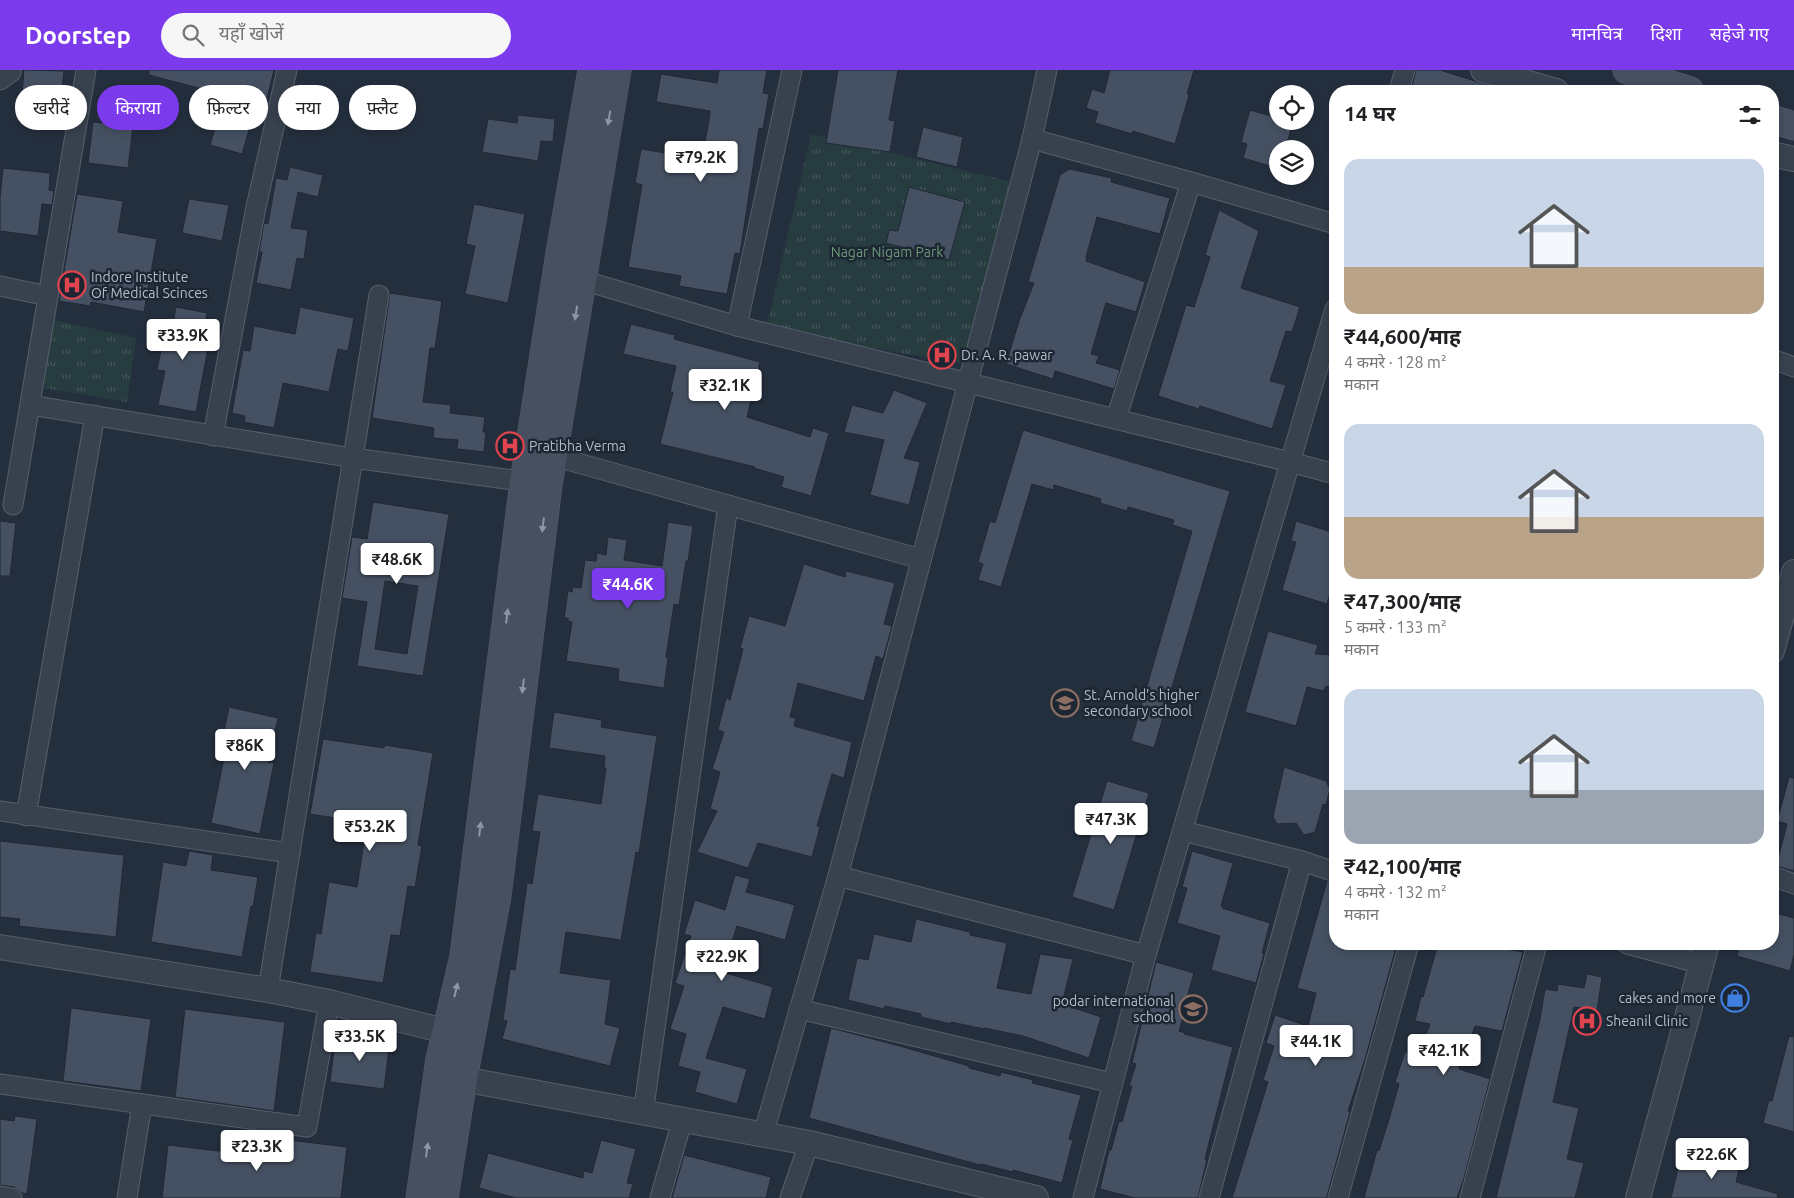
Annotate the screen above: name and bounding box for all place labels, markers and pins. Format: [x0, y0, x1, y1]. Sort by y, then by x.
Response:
pin: ₹79.2K [660, 140, 742, 183]
place label: Indore Institute Of Medical Scinces [91, 269, 208, 301]
hospital icon: Indore Institute Of Medical Scinces [57, 270, 87, 300]
pin: ₹33.9K [142, 318, 224, 361]
hospital icon: Dr. A. R. pawar [927, 340, 957, 370]
place label: Dr. A. R. pawar [961, 347, 1053, 363]
pin: ₹32.1K [684, 368, 766, 411]
hospital icon: Pratibha Verma [495, 431, 525, 461]
place label: Pratibha Verma [529, 438, 626, 454]
pin: ₹48.6K [356, 542, 438, 585]
pin: ₹44.6K [587, 568, 669, 610]
place label: St. Arnold's higher secondary school [1084, 687, 1200, 719]
school or university icon: St. Arnold's higher secondary school [1050, 688, 1080, 718]
pin: ₹86K [215, 728, 275, 771]
pin: ₹47.3K [1070, 802, 1152, 845]
pin: ₹53.2K [329, 810, 411, 852]
pin: ₹22.9K [681, 940, 763, 982]
shop icon: cakes and more [1720, 983, 1750, 1013]
place label: cakes and more [1619, 990, 1716, 1006]
place label: podar international school [1053, 993, 1174, 1025]
school or university icon: podar international school [1178, 994, 1208, 1024]
hospital icon: Sheanil Clinic [1572, 1006, 1602, 1036]
place label: Sheanil Clinic [1606, 1013, 1689, 1029]
pin: ₹33.5K [319, 1020, 401, 1062]
pin: ₹44.1K [1275, 1024, 1357, 1067]
pin: ₹42.1K [1403, 1034, 1485, 1076]
pin: ₹23.3K [216, 1130, 298, 1172]
pin: ₹22.6K [1671, 1138, 1753, 1180]

